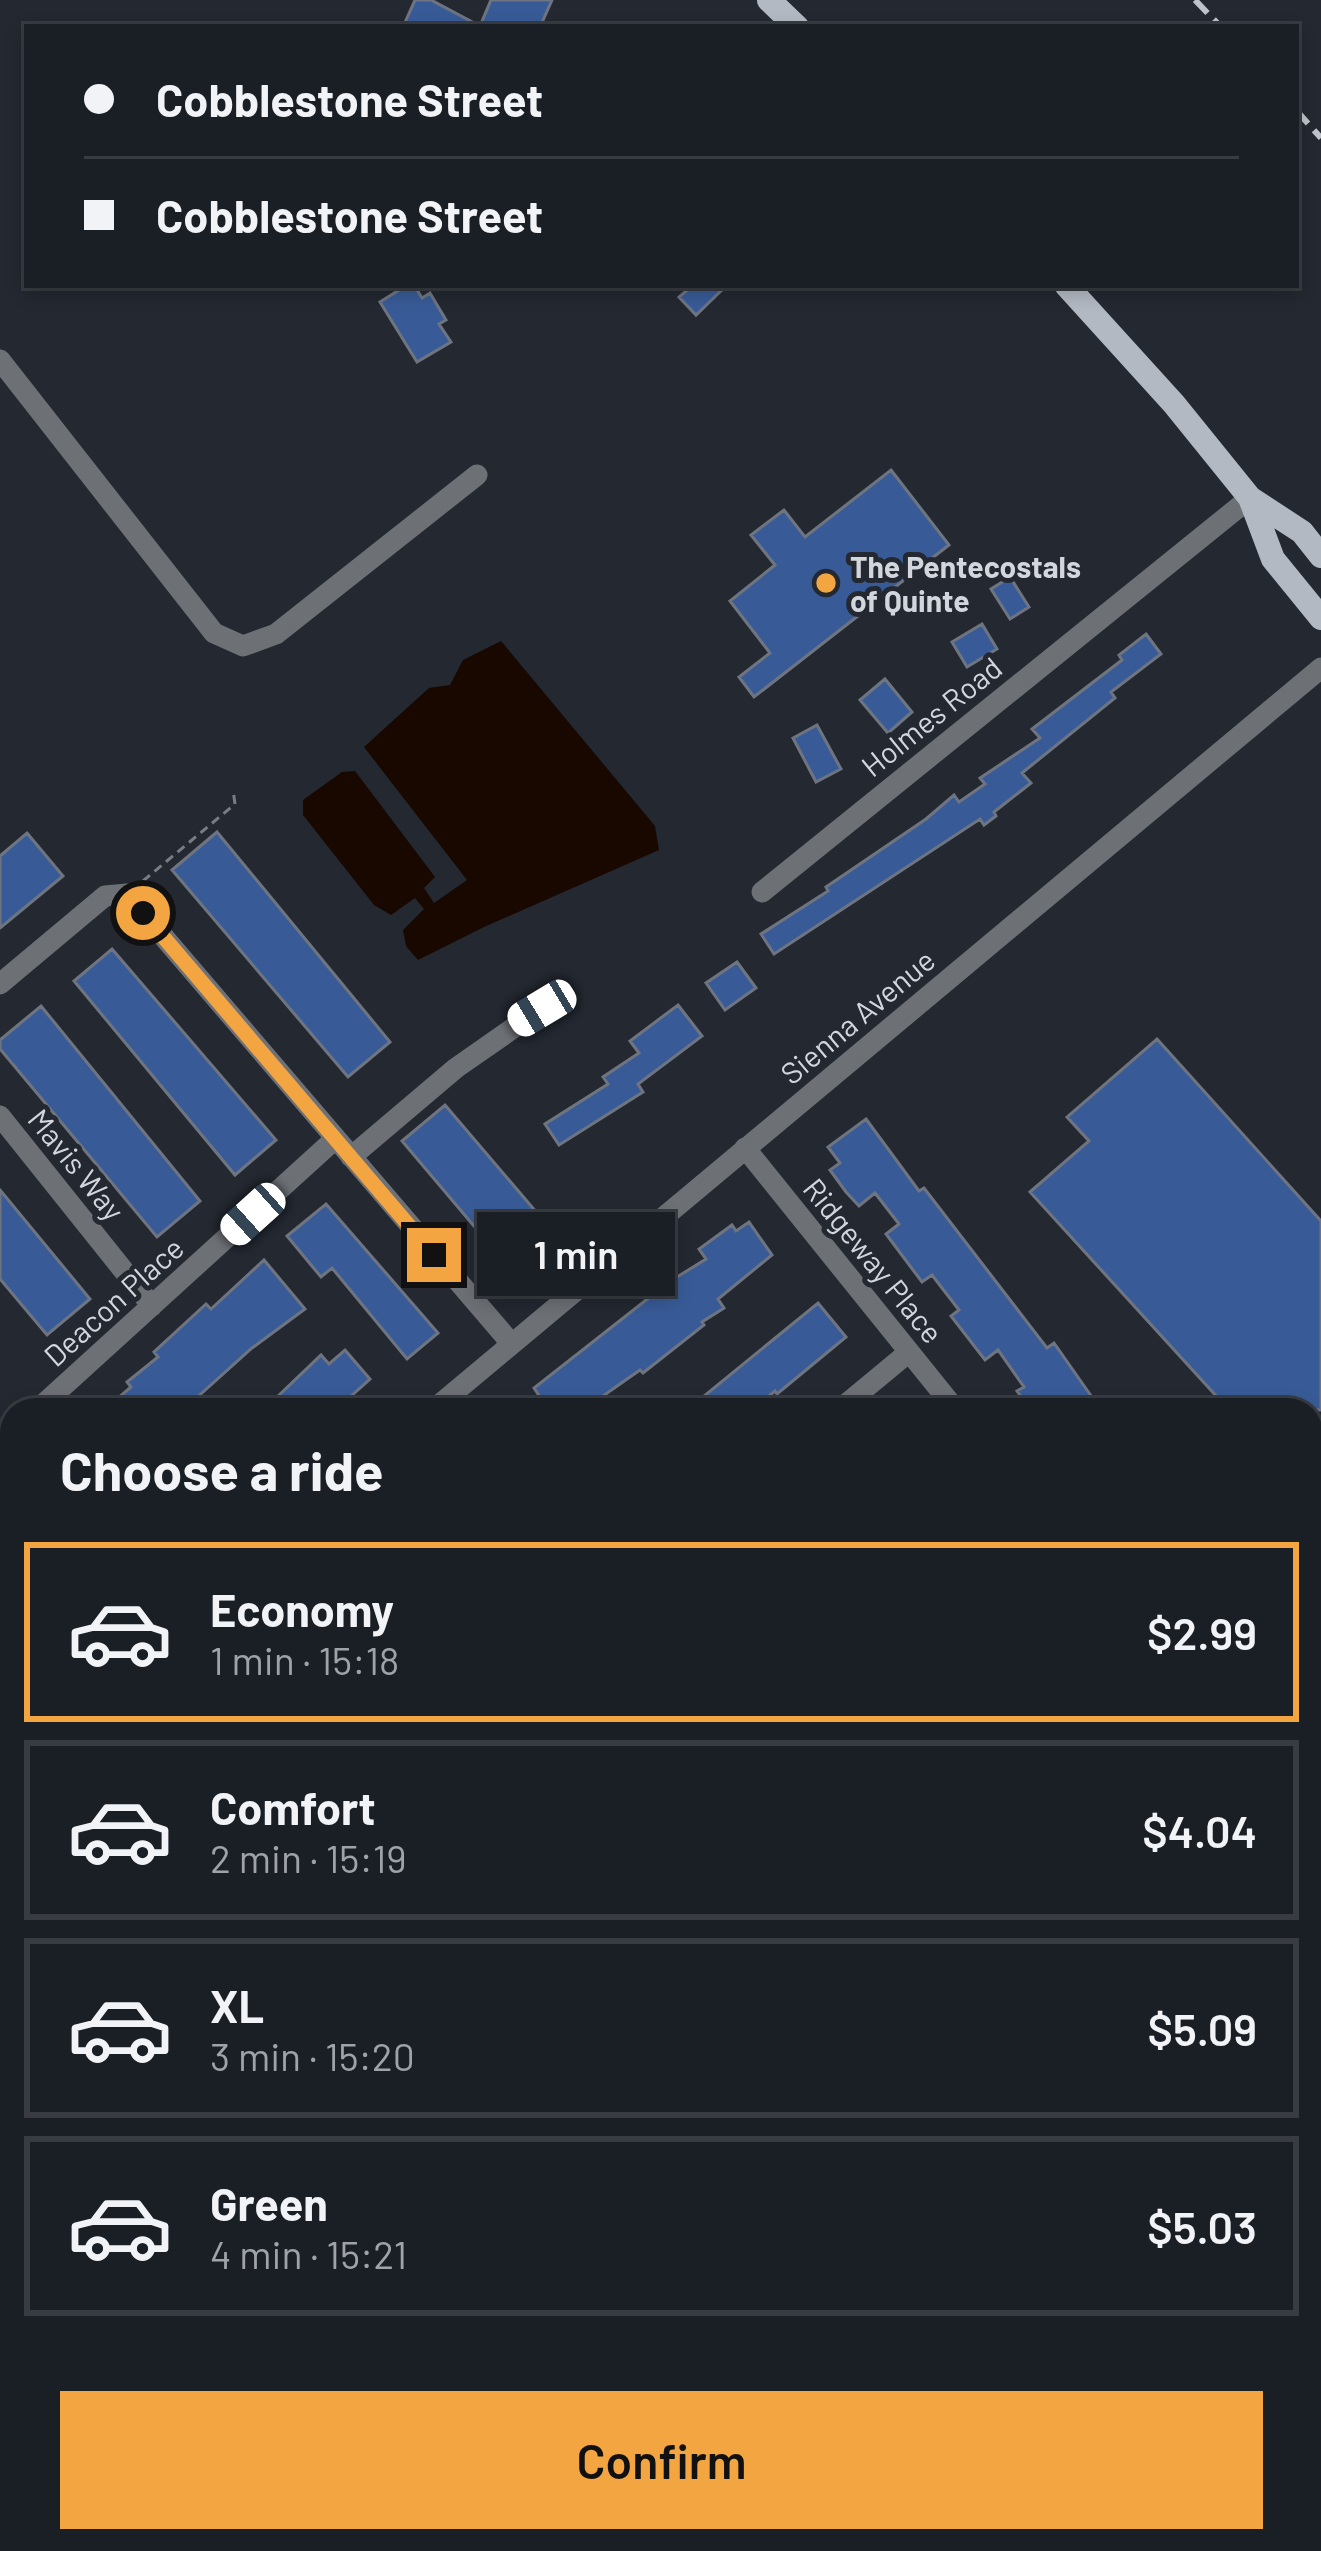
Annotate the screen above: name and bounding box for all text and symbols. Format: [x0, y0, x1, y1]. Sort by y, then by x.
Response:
text: Cobblestone Street [156, 72, 543, 126]
text: Cobblestone Street [156, 188, 543, 242]
place label: The Pentecostals of Quinte [850, 548, 1081, 618]
marker: The Pentecostals of Quinte [813, 570, 839, 596]
street label: Holmes Road [854, 649, 1008, 783]
route start [116, 886, 170, 940]
street label: Sienna Avenue [773, 941, 941, 1091]
car [502, 974, 582, 1042]
street label: Mavis Way [21, 1101, 133, 1227]
street label: Ridgeway Place [797, 1170, 951, 1350]
car [214, 1177, 292, 1251]
callout: 1 min [476, 1213, 674, 1297]
route end [407, 1228, 461, 1282]
street label: Deacon Place [36, 1229, 190, 1373]
text: 1 min [533, 1230, 619, 1277]
text: Choose a ride [60, 1437, 384, 1502]
icon: car [66, 1578, 174, 1686]
text: Economy [210, 1582, 394, 1636]
text: $2.99 [1147, 1605, 1257, 1659]
text: 1 min · 15:18 [210, 1636, 399, 1683]
icon: car [66, 1776, 174, 1884]
text: Comfort [210, 1780, 376, 1834]
text: $4.04 [1142, 1803, 1257, 1857]
text: 2 min · 15:19 [210, 1834, 407, 1881]
icon: car [66, 1974, 174, 2082]
text: XL [210, 1978, 264, 2032]
text: $5.09 [1147, 2001, 1257, 2055]
text: 3 min · 15:20 [210, 2032, 415, 2079]
icon: car [66, 2172, 174, 2280]
text: Green [210, 2176, 328, 2230]
text: $5.03 [1147, 2199, 1257, 2253]
text: 4 min · 15:21 [210, 2230, 407, 2277]
button: Confirm [60, 2391, 1263, 2529]

